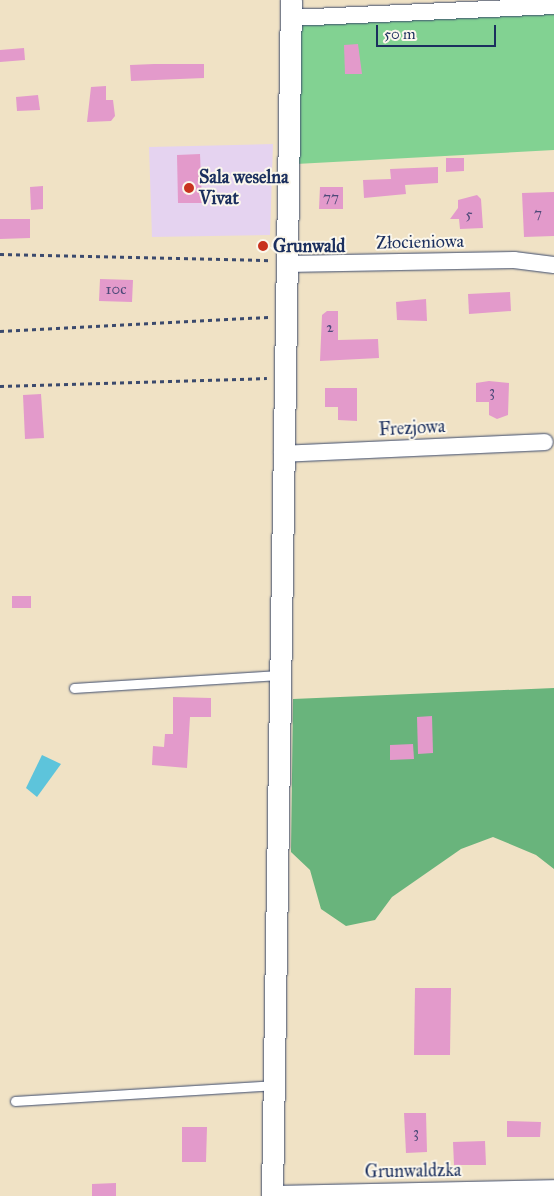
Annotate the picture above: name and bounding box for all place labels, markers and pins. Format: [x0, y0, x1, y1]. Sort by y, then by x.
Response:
place label: Sala weselna Vivat [199, 167, 289, 210]
marker: Sala weselna Vivat [183, 182, 195, 194]
place label: Grunwald [273, 235, 345, 257]
marker: Grunwald [257, 240, 269, 252]

